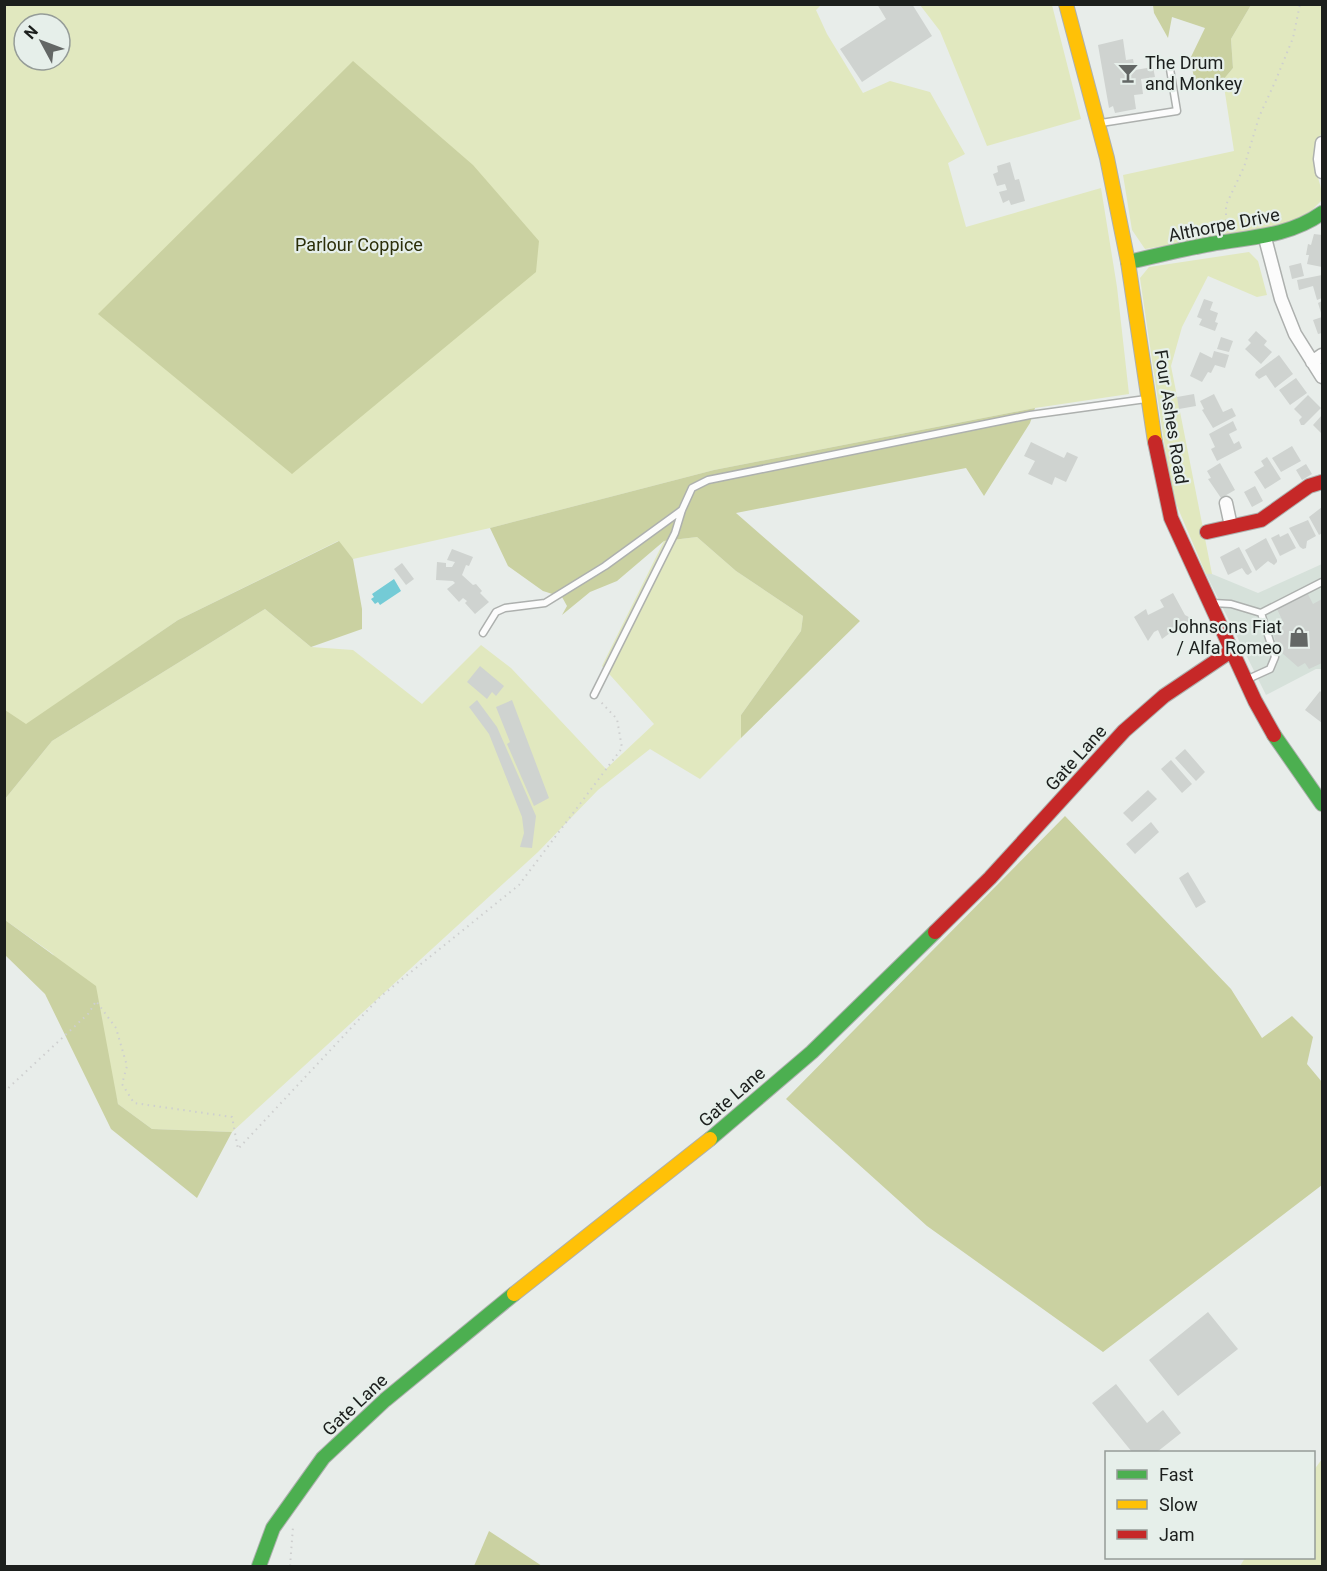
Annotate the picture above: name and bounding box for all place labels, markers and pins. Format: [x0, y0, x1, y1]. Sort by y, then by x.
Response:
place label: The Drum and Monkey [1145, 52, 1243, 94]
bar icon: The Drum and Monkey [1116, 61, 1140, 85]
place label: Johnsons Fiat / Alfa Romeo [1169, 616, 1282, 658]
shop icon: Johnsons Fiat / Alfa Romeo [1287, 625, 1311, 649]

